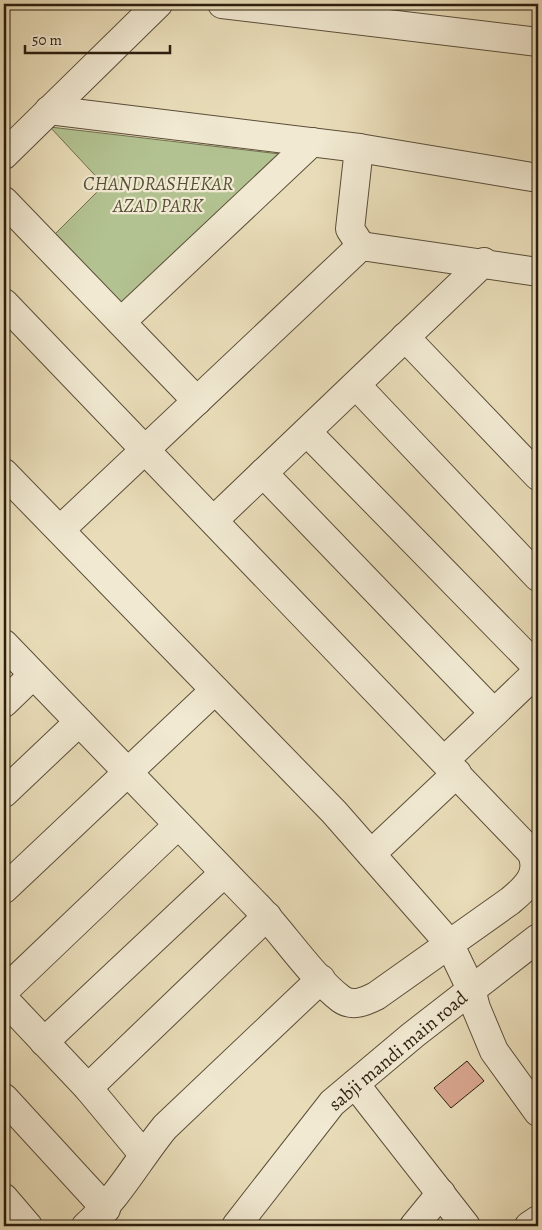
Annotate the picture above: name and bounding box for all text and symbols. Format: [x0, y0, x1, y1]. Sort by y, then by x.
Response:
scale bar [25, 22, 170, 54]
text: 50 m [32, 30, 62, 50]
park label: CHANDRASHEKAR AZAD PARK [83, 171, 233, 219]
street label: sabji mandi main road [323, 985, 474, 1117]

